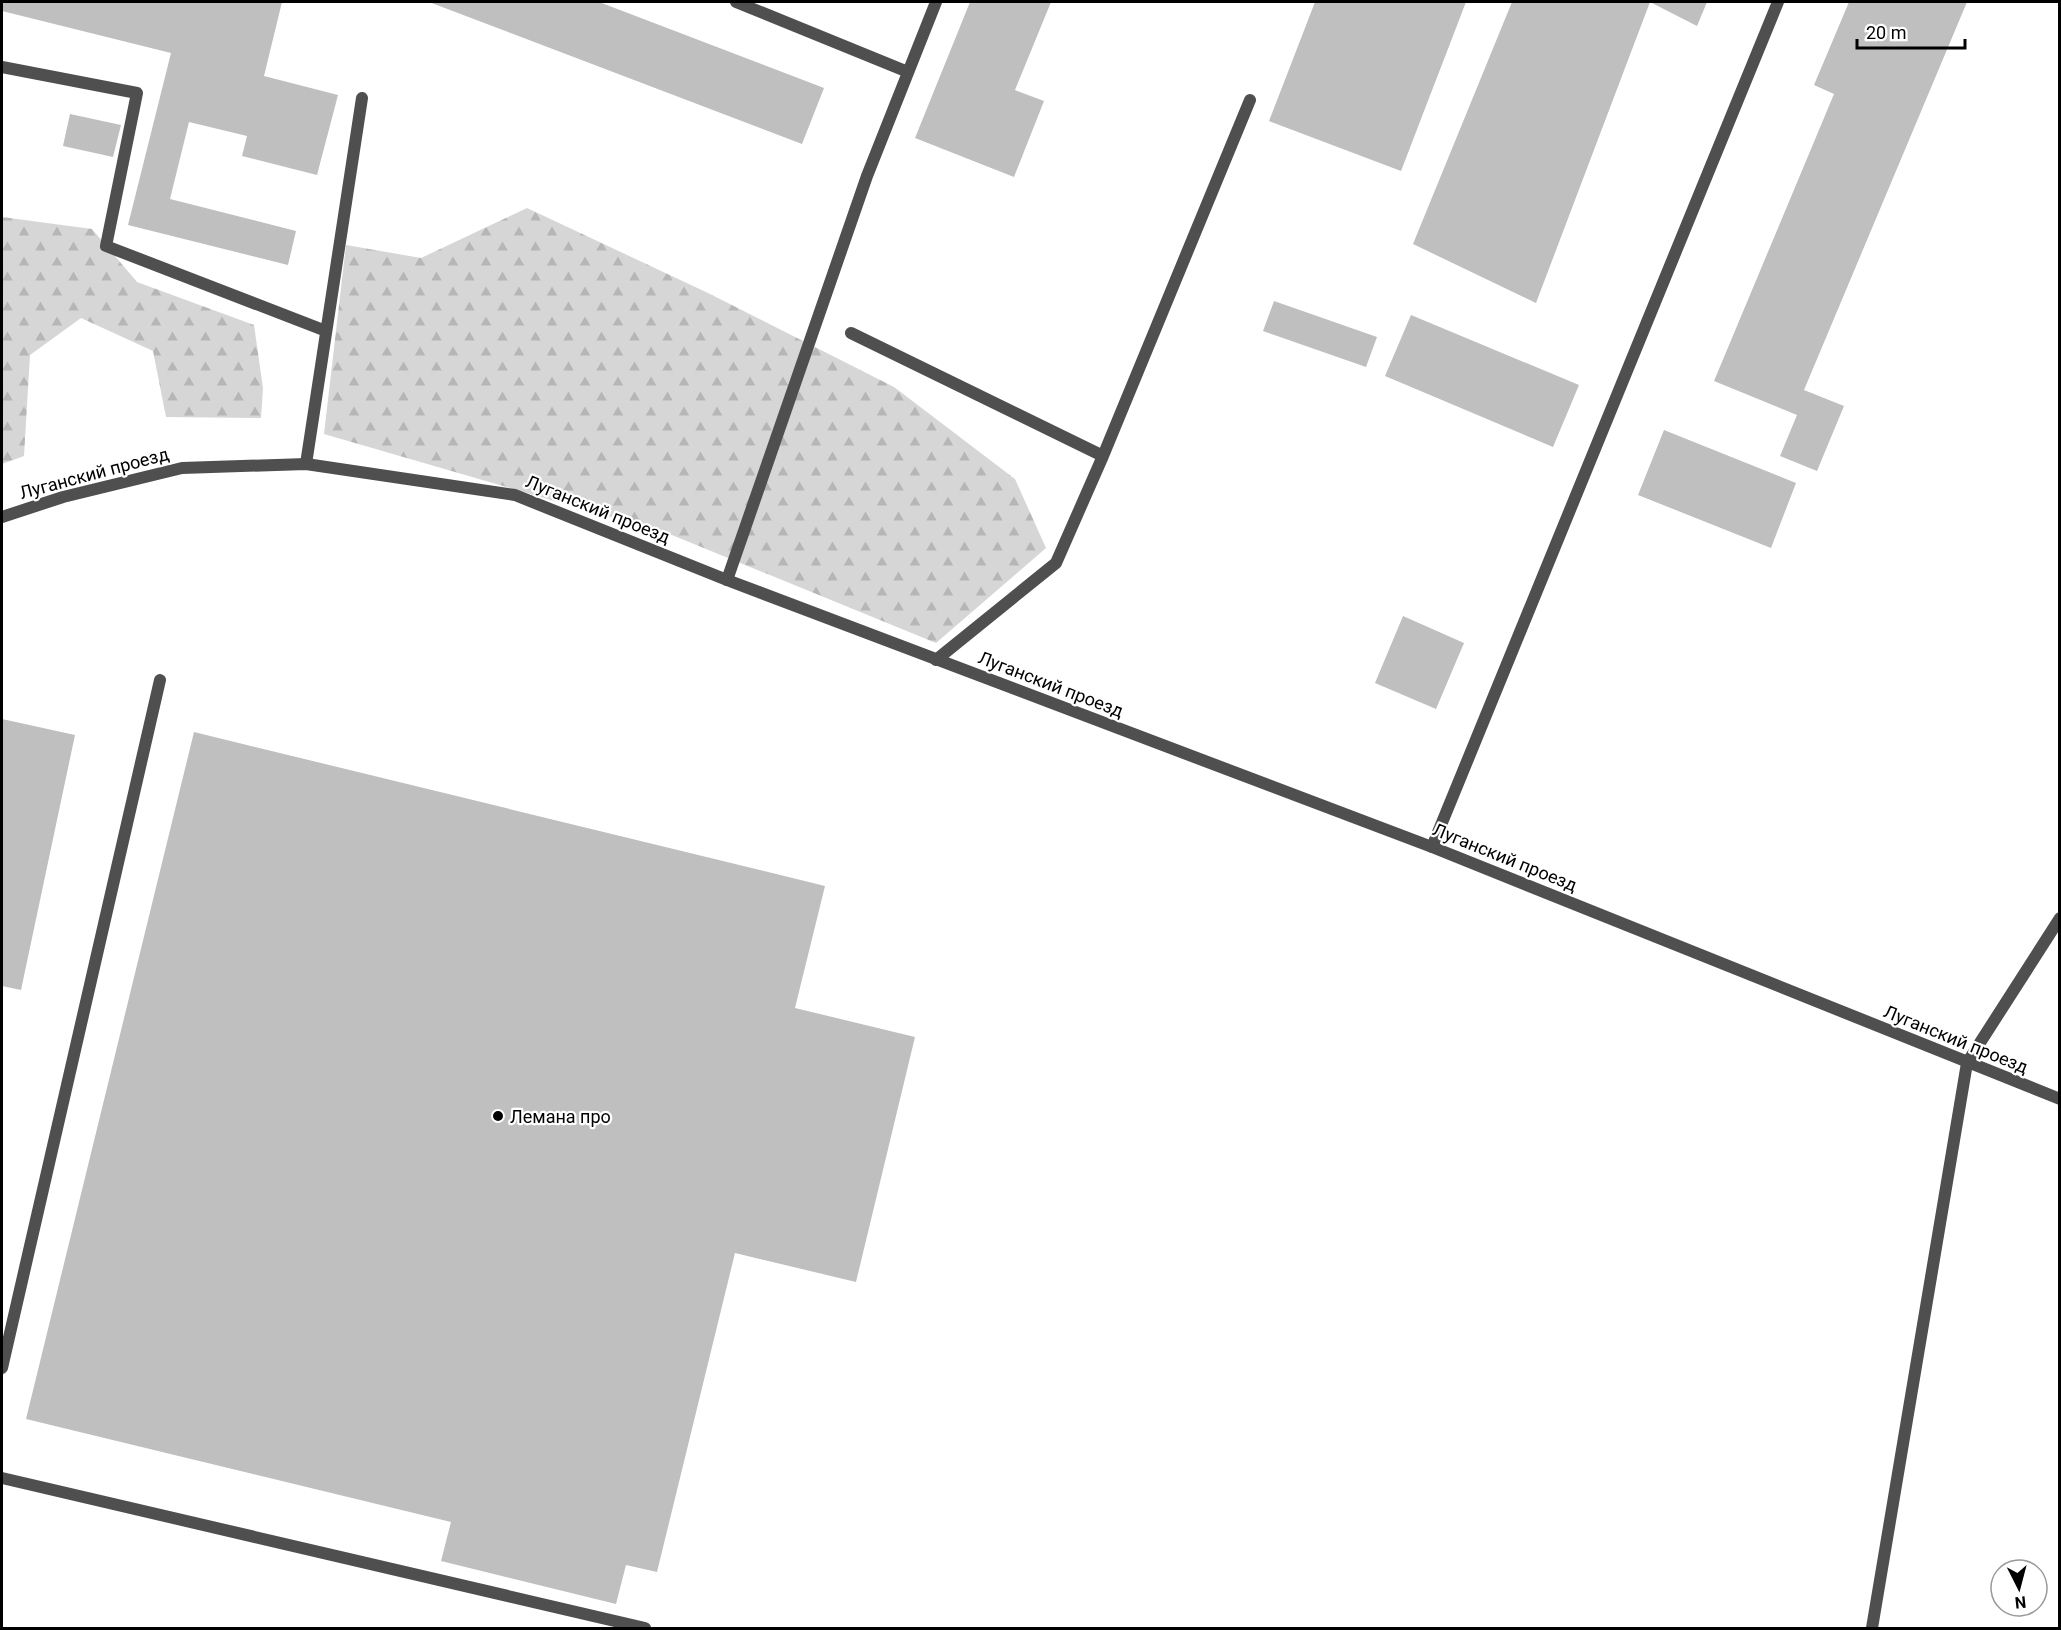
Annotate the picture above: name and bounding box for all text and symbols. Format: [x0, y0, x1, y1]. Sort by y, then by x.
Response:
scale bar [1857, 12, 1965, 50]
text: 20 m [1866, 22, 1906, 43]
street label: Луганский проезд [17, 443, 171, 503]
street label: Луганский проезд [523, 470, 673, 548]
street label: Луганский проезд [975, 647, 1127, 721]
street label: Луганский проезд [1430, 818, 1580, 896]
street label: Луганский проезд [1881, 1000, 2031, 1078]
place label: Лемана про [510, 1106, 611, 1127]
marker: Лемана про [491, 1109, 505, 1123]
north arrow [1989, 1558, 2049, 1618]
text: N [2014, 1592, 2027, 1612]

